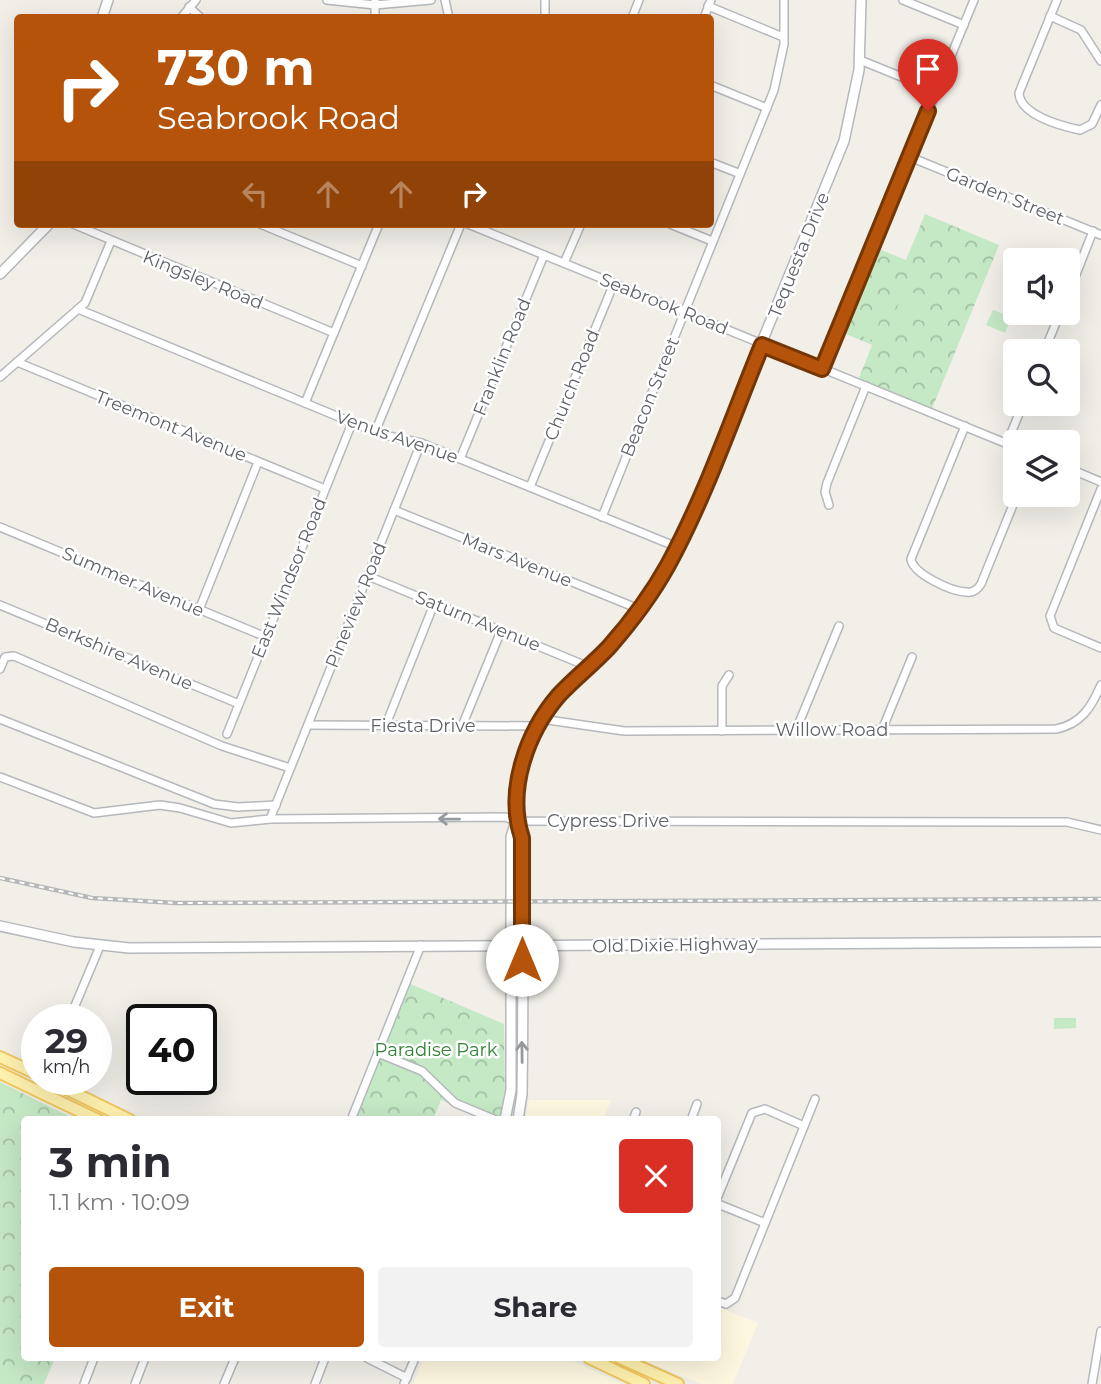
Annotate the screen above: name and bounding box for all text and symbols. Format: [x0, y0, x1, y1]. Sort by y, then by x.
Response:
text: 730 m [157, 38, 315, 97]
pin [898, 39, 958, 111]
icon: right [42, 42, 133, 133]
icon: arrive [909, 50, 947, 88]
text: Seabrook Road [157, 98, 400, 137]
street label: Garden Street [943, 162, 1067, 230]
icon: left [236, 175, 274, 213]
icon: ahead [309, 175, 347, 213]
icon: ahead [382, 175, 420, 213]
icon: right [455, 175, 493, 213]
street label: Tequesta Drive [764, 189, 834, 321]
street label: Kingsley Road [140, 246, 266, 314]
map controls [1003, 248, 1080, 507]
button: sound [1003, 248, 1080, 325]
street label: Seabrook Road [597, 268, 731, 340]
street label: Franklin Road [468, 295, 536, 419]
street label: Church Road [540, 326, 604, 444]
street label: Beacon Street [616, 334, 684, 460]
button: search [1003, 339, 1080, 416]
street label: Treemont Avenue [92, 386, 250, 466]
street label: Venus Avenue [333, 406, 461, 468]
button: layers [1003, 430, 1080, 507]
street label: East Windsor Road [247, 494, 331, 662]
street label: Mars Avenue [459, 528, 575, 592]
street label: Pineview Road [321, 539, 391, 671]
street label: Summer Avenue [59, 542, 207, 622]
street label: Saturn Avenue [412, 586, 544, 656]
street label: Berkshire Avenue [42, 613, 196, 695]
street label: Fiesta Drive [370, 715, 476, 737]
street label: Willow Road [776, 719, 888, 741]
street label: Cypress Drive [547, 810, 669, 832]
one-way arrow [438, 812, 461, 826]
position arrow [485, 923, 559, 997]
street label: Old Dixie Highway [592, 933, 758, 957]
speed limit sign: 40 [126, 1004, 217, 1095]
text: 29 [45, 1019, 88, 1062]
park label: Paradise Park [375, 1039, 498, 1061]
one-way arrow [516, 1041, 529, 1064]
text: km/h [42, 1056, 91, 1078]
text: 3 min [49, 1136, 171, 1188]
button: close [619, 1139, 693, 1213]
text: 1.1 km · 10:09 [49, 1188, 190, 1216]
button: Exit [49, 1267, 364, 1347]
button: Share [378, 1267, 693, 1347]

